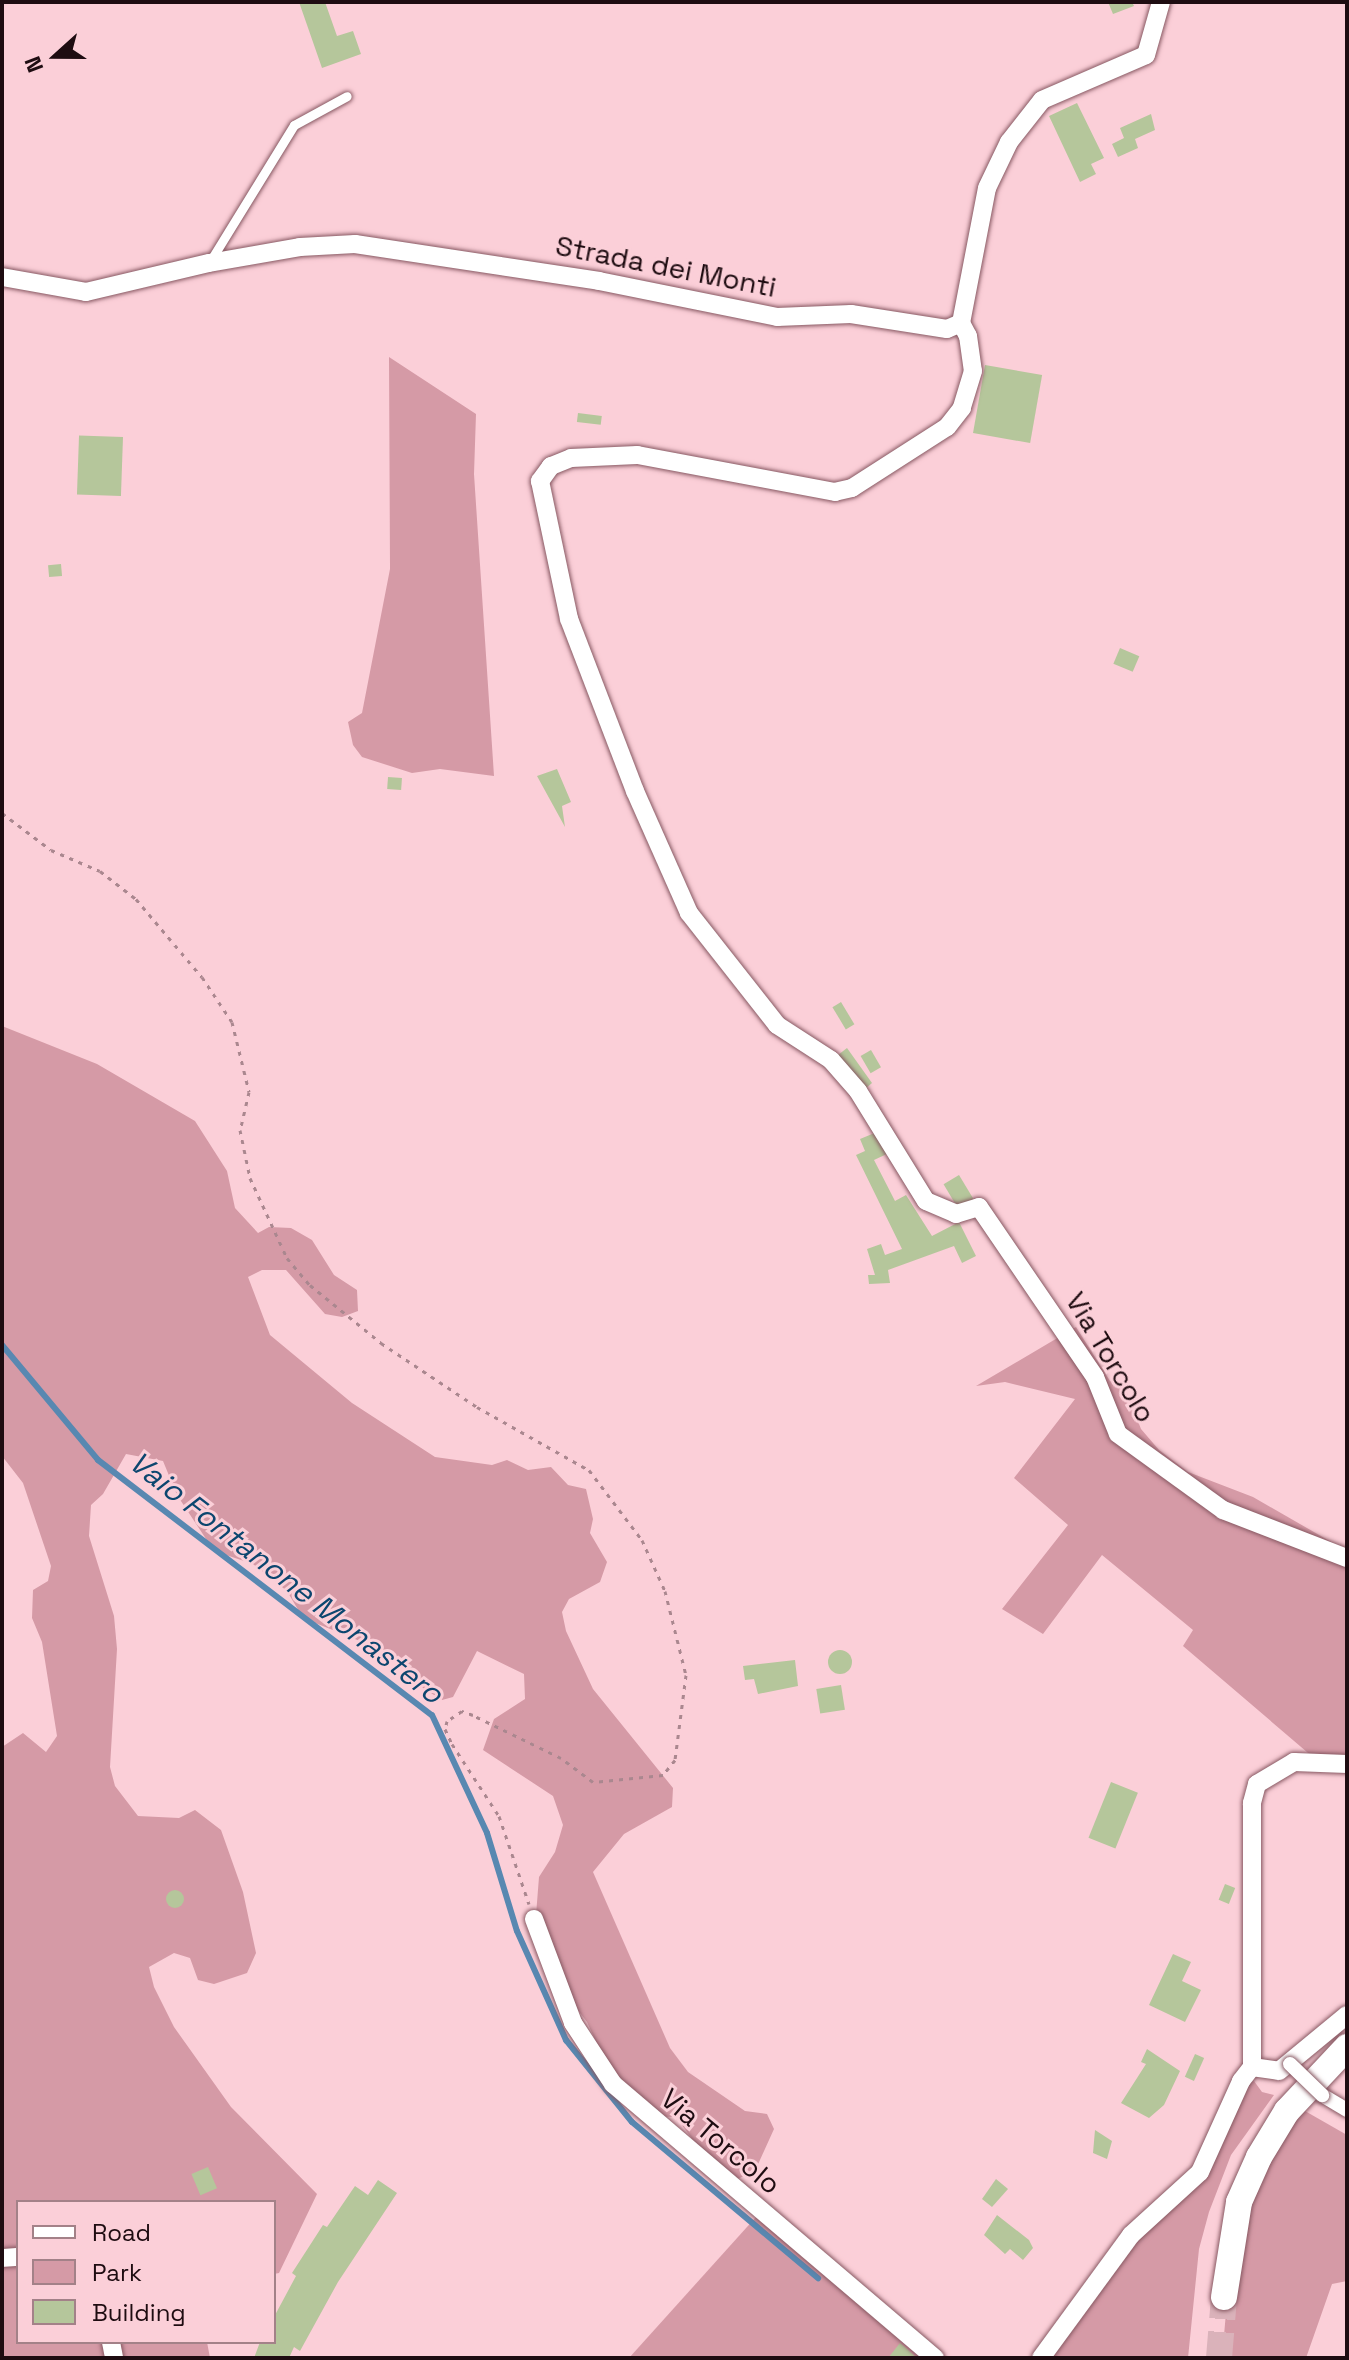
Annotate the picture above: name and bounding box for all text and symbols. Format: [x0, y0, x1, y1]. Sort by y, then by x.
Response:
north arrow [16, 16, 96, 96]
text: N [18, 53, 49, 77]
street label: Strada dei Monti [553, 228, 779, 304]
street label: Via Torcolo [1059, 1285, 1163, 1429]
water label: Vaio Fontanone Monastero [122, 1444, 450, 1712]
street label: Via Torcolo [654, 2081, 788, 2201]
legend [16, 2200, 276, 2344]
text: Road [92, 2217, 151, 2248]
text: Park [92, 2257, 142, 2288]
text: Building [92, 2297, 186, 2328]

